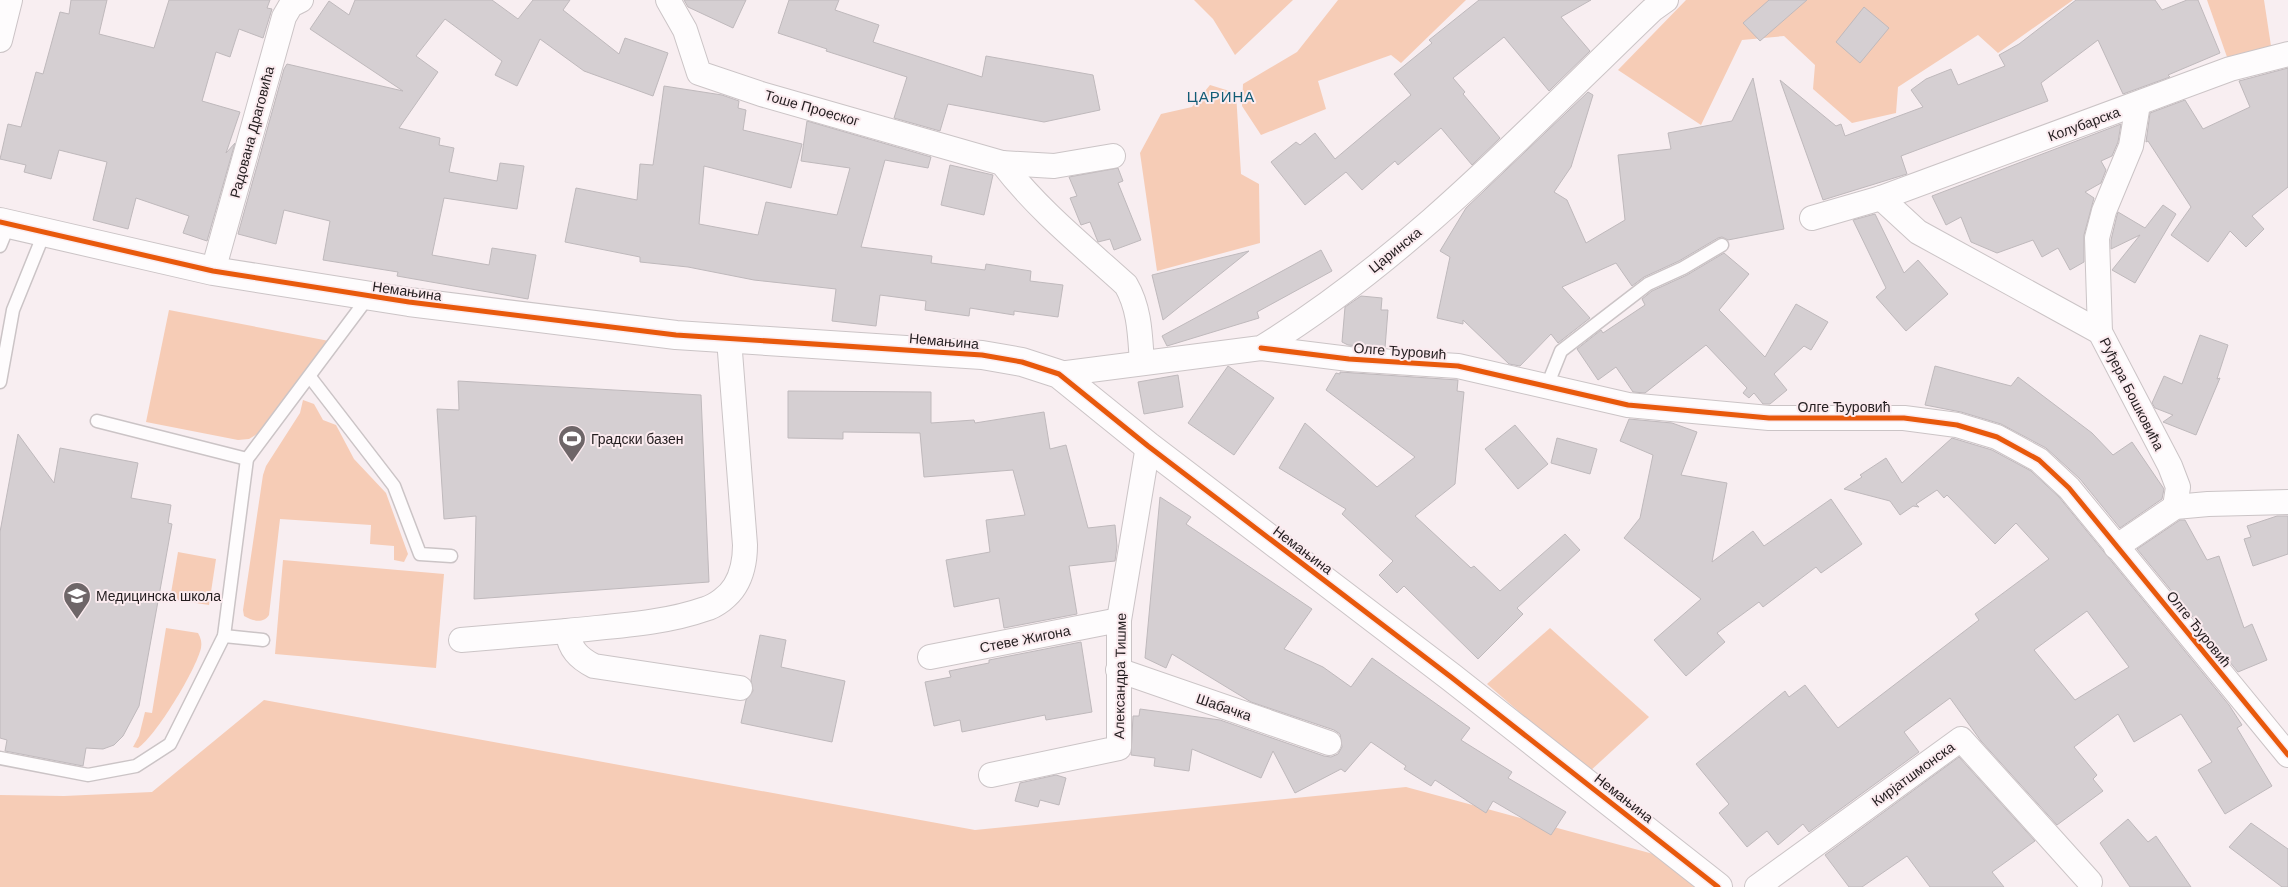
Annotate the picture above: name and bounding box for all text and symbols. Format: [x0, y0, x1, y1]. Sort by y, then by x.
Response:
street label: Радована Драговића [227, 64, 277, 200]
street label: Тоше Проеског [763, 87, 861, 129]
district label: ЦАРИНА [1187, 88, 1255, 105]
street label: Колубарска [2046, 104, 2122, 144]
street label: Царинска [1365, 224, 1425, 276]
street label: Немањина [371, 278, 443, 304]
street label: Немањина [908, 330, 980, 352]
street label: Руђера Бошковића [2097, 335, 2167, 453]
street label: Олге Ђуровић [1353, 340, 1447, 362]
street label: Олге Ђуровић [1798, 399, 1890, 415]
sports icon: Градски базен [557, 424, 587, 463]
place label: Градски базен [591, 431, 683, 447]
street label: Немањина [1270, 523, 1336, 578]
school or university icon: Медицинска школа [62, 581, 92, 620]
place label: Медицинска школа [96, 588, 221, 604]
street label: Олге Ђуровић [2164, 588, 2234, 670]
street label: Александра Тишме [1111, 613, 1129, 739]
street label: Стеве Жигона [978, 622, 1072, 656]
street label: Шабачка [1194, 690, 1254, 724]
street label: Кирјатшмонска [1869, 738, 1958, 809]
street label: Немањина [1591, 770, 1657, 826]

